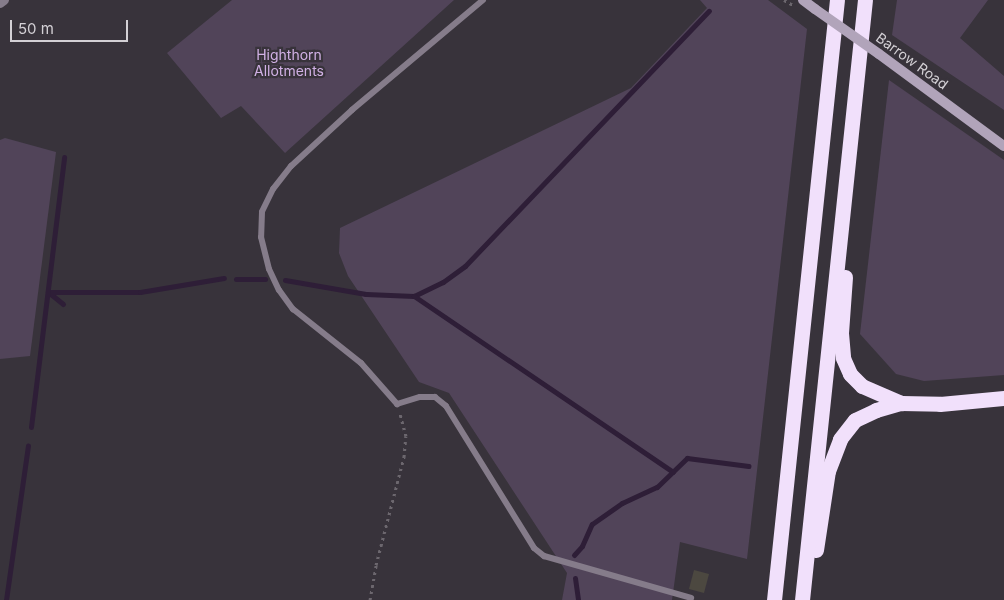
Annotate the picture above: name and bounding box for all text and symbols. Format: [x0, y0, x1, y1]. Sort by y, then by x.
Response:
scale bar [12, 10, 130, 42]
text: 50 m [18, 19, 54, 38]
street label: Barrow Road [873, 29, 951, 93]
park label: Highthorn Allotments [254, 47, 324, 80]

